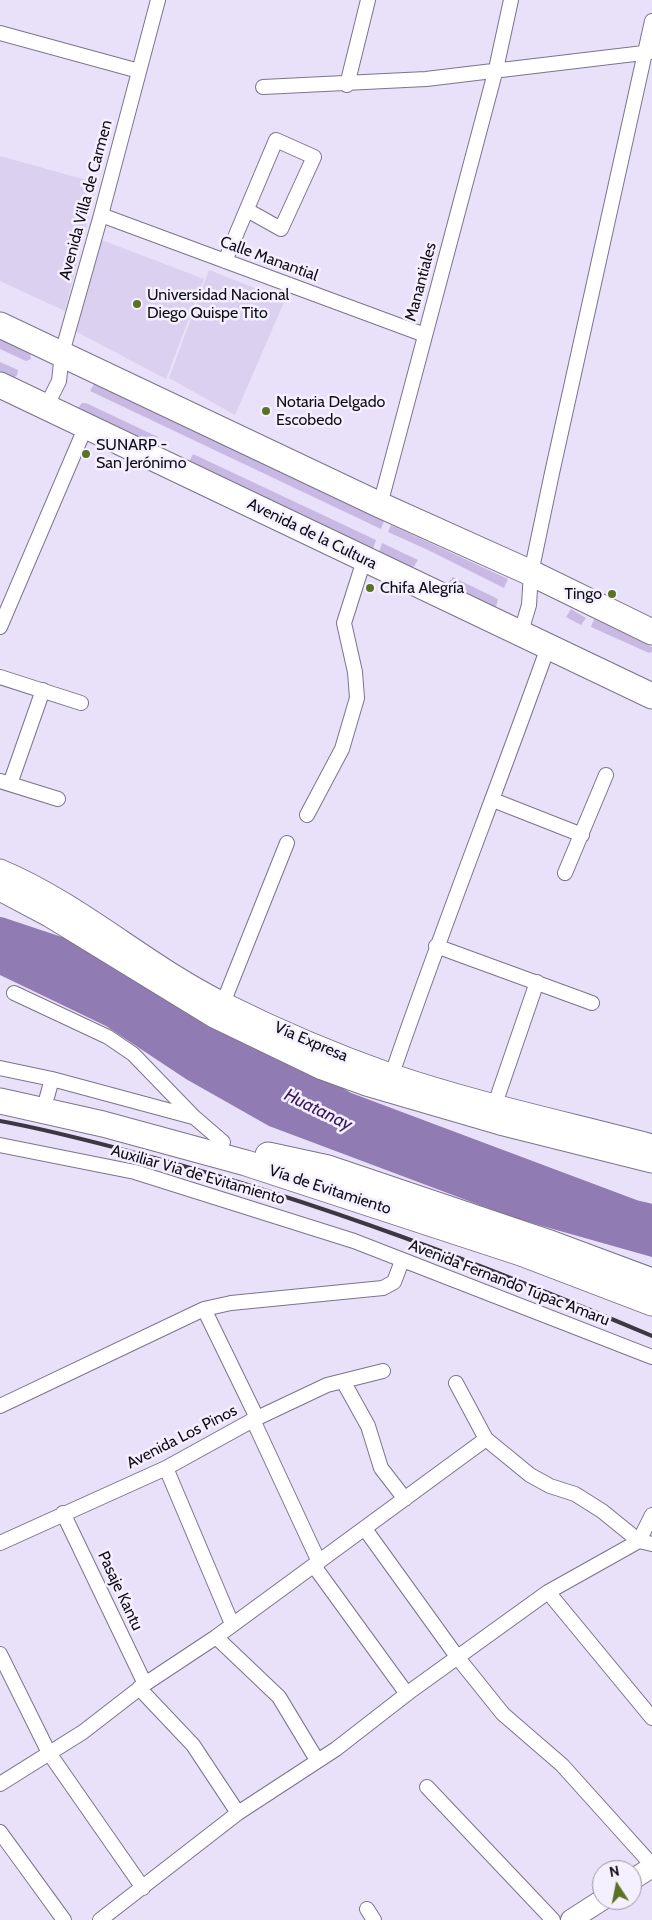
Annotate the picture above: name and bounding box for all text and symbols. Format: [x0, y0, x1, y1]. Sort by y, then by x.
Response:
street label: Avenida Villa de Carmen [55, 118, 117, 282]
street label: Calle Manantial [217, 232, 321, 286]
street label: Manantiales [401, 240, 441, 324]
place label: Universidad Nacional Diego Quispe Tito [147, 285, 289, 323]
marker: Universidad Nacional Diego Quispe Tito [131, 298, 143, 310]
place label: Notaria Delgado Escobedo [276, 392, 385, 430]
marker: Notaria Delgado Escobedo [260, 405, 272, 417]
place label: SUNARP - San Jerónimo [96, 435, 186, 473]
marker: SUNARP - San Jerónimo [80, 448, 92, 460]
street label: Avenida de la Cultura [244, 494, 380, 574]
place label: Chifa Alegría [380, 578, 464, 598]
marker: Chifa Alegría [364, 582, 376, 594]
place label: Tingo [565, 584, 602, 604]
marker: Tingo [606, 588, 618, 600]
street label: Vía Expresa [271, 1018, 351, 1066]
water label: Huatanay [280, 1084, 356, 1136]
street label: Auxiliar Via de Evitamiento [109, 1141, 287, 1209]
street label: Vía de Evitamiento [266, 1161, 394, 1219]
street label: Avenida Fernando Túpac Amaru [406, 1236, 612, 1330]
street label: Avenida Los Pinos [124, 1401, 240, 1473]
street label: Pasaje Kantu [93, 1548, 147, 1634]
north arrow [592, 1860, 642, 1910]
text: N [608, 1861, 621, 1881]

